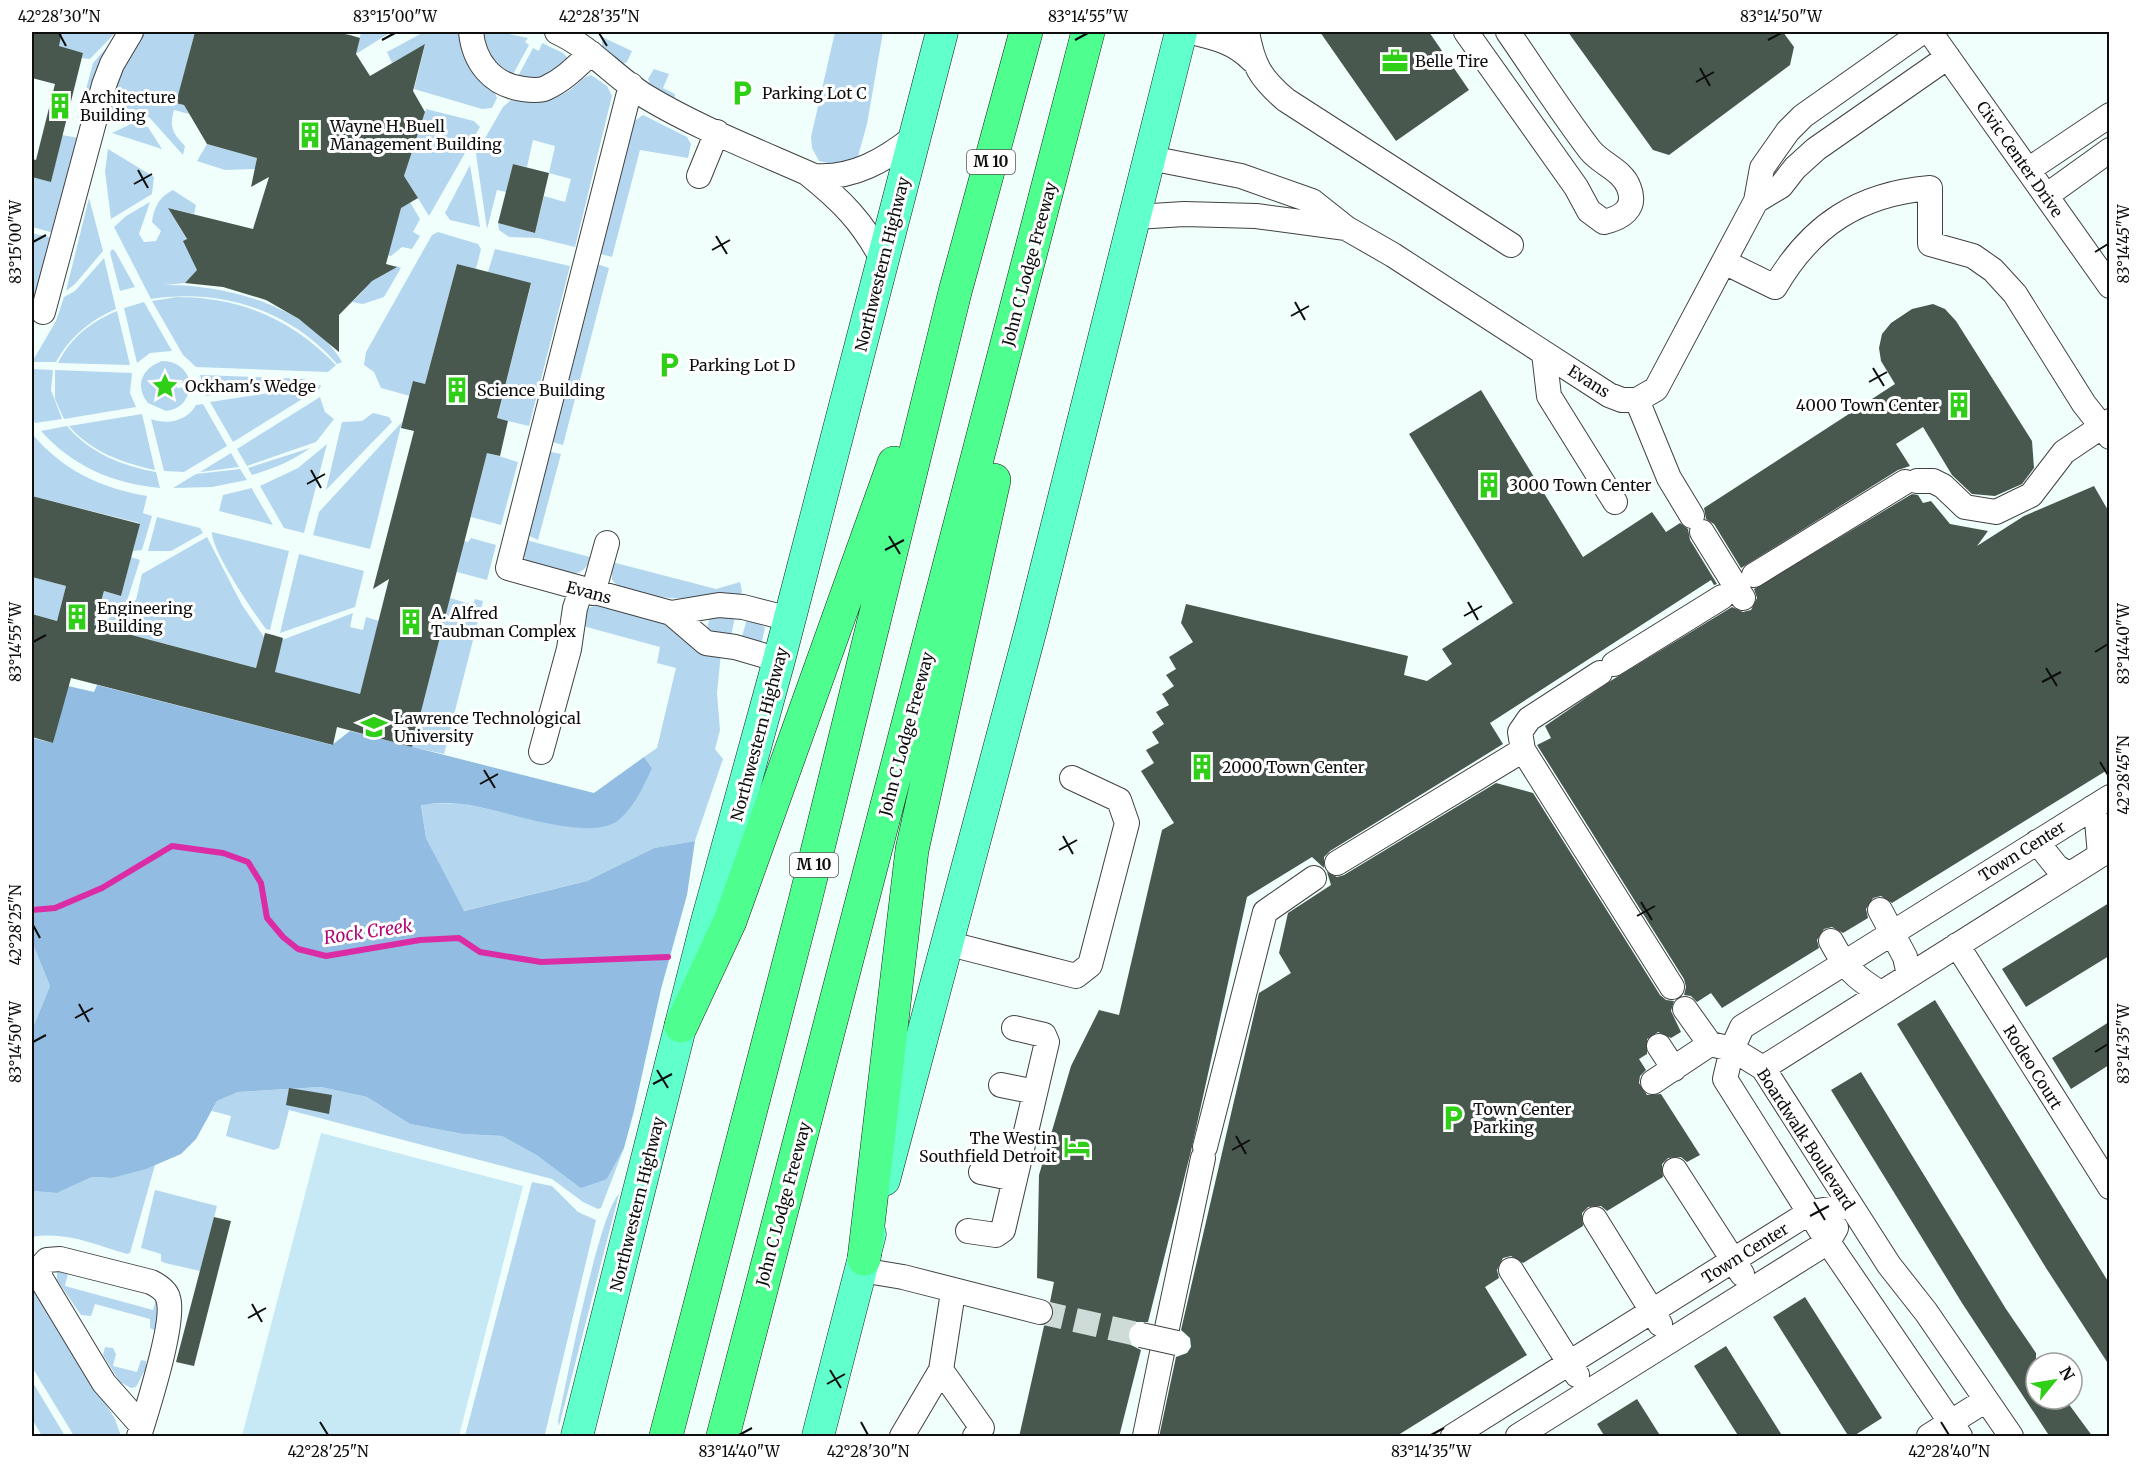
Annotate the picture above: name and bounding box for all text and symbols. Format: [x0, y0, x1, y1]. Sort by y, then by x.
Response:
text: 42°28'30"N [18, 7, 101, 26]
text: 83°15'00"W [353, 7, 438, 26]
text: 42°28'35"N [559, 7, 640, 26]
text: 83°14'55"W [1048, 7, 1129, 26]
text: 83°14'50"W [1740, 7, 1823, 26]
office icon: Belle Tire [1380, 46, 1410, 76]
place label: Belle Tire [1415, 51, 1488, 71]
parking icon: Parking Lot C [727, 78, 757, 108]
place label: Parking Lot C [762, 83, 867, 103]
place label: Architecture Building [79, 87, 176, 125]
building icon: Architecture Building [45, 91, 75, 121]
street label: Civic Center Drive [1973, 97, 2067, 221]
place label: Wayne H. Buell Management Building [329, 116, 502, 154]
building icon: Wayne H. Buell Management Building [295, 120, 325, 150]
road number: M 10 [967, 150, 1015, 174]
street label: Northwestern Highway [851, 174, 914, 353]
street label: John C Lodge Freeway [997, 179, 1061, 349]
text: 83°15'00"W [6, 199, 25, 284]
text: 83°14'45"W [2114, 204, 2133, 283]
parking icon: Parking Lot D [654, 350, 684, 380]
place label: Parking Lot D [689, 355, 795, 375]
street label: Evans [1564, 360, 1614, 402]
place icon: Ockham's Wedge [150, 371, 180, 401]
building icon: Science Building [442, 375, 472, 405]
place label: Ockham's Wedge [185, 376, 316, 396]
place label: Science Building [477, 380, 605, 400]
building icon: 4000 Town Center [1944, 390, 1974, 420]
place label: 4000 Town Center [1796, 395, 1939, 415]
building icon: 3000 Town Center [1474, 470, 1504, 500]
place label: 3000 Town Center [1509, 475, 1651, 495]
street label: Evans [564, 576, 614, 608]
place label: Engineering Building [97, 598, 193, 636]
text: 83°14'55"W [6, 601, 25, 682]
building icon: Engineering Building [62, 602, 92, 632]
text: 83°14'40"W [2114, 602, 2133, 685]
place label: A. Alfred Taubman Complex [430, 603, 577, 641]
building icon: A. Alfred Taubman Complex [396, 607, 426, 637]
street label: Northwestern Highway [726, 644, 792, 823]
street label: John C Lodge Freeway [874, 649, 938, 819]
place label: Lawrence Technological University [394, 708, 581, 746]
school or university icon: Lawrence Technological University [359, 712, 389, 742]
text: 42°28'45"N [2114, 735, 2133, 815]
building icon: 2000 Town Center [1187, 752, 1217, 782]
place label: 2000 Town Center [1222, 757, 1365, 777]
street label: Town Center [1975, 816, 2069, 886]
road number: M 10 [790, 853, 838, 877]
text: 42°28'25"N [6, 884, 25, 966]
water label: Rock Creek [322, 914, 414, 949]
text: 83°14'50"W [6, 1000, 25, 1083]
text: 83°14'35"W [2114, 1003, 2133, 1084]
street label: Rodeo Court [1999, 1021, 2067, 1113]
street label: Boardwalk Boulevard [1753, 1065, 1859, 1214]
place label: Town Center Parking [1473, 1099, 1571, 1137]
parking icon: Town Center Parking [1438, 1103, 1468, 1133]
street label: Northwestern Highway [606, 1114, 669, 1293]
street label: John C Lodge Freeway [751, 1119, 815, 1289]
place label: The Westin Southfield Detroit [919, 1128, 1058, 1166]
hotel icon: The Westin Southfield Detroit [1062, 1132, 1092, 1162]
street label: Town Center [1698, 1218, 1792, 1288]
north arrow [2024, 1351, 2084, 1411]
text: N [2055, 1363, 2079, 1384]
text: 42°28'25"N [287, 1442, 369, 1461]
text: 83°14'40"W [698, 1442, 781, 1461]
text: 42°28'30"N [827, 1442, 910, 1461]
text: 83°14'35"W [1391, 1442, 1472, 1461]
text: 42°28'40"N [1908, 1442, 1990, 1461]

